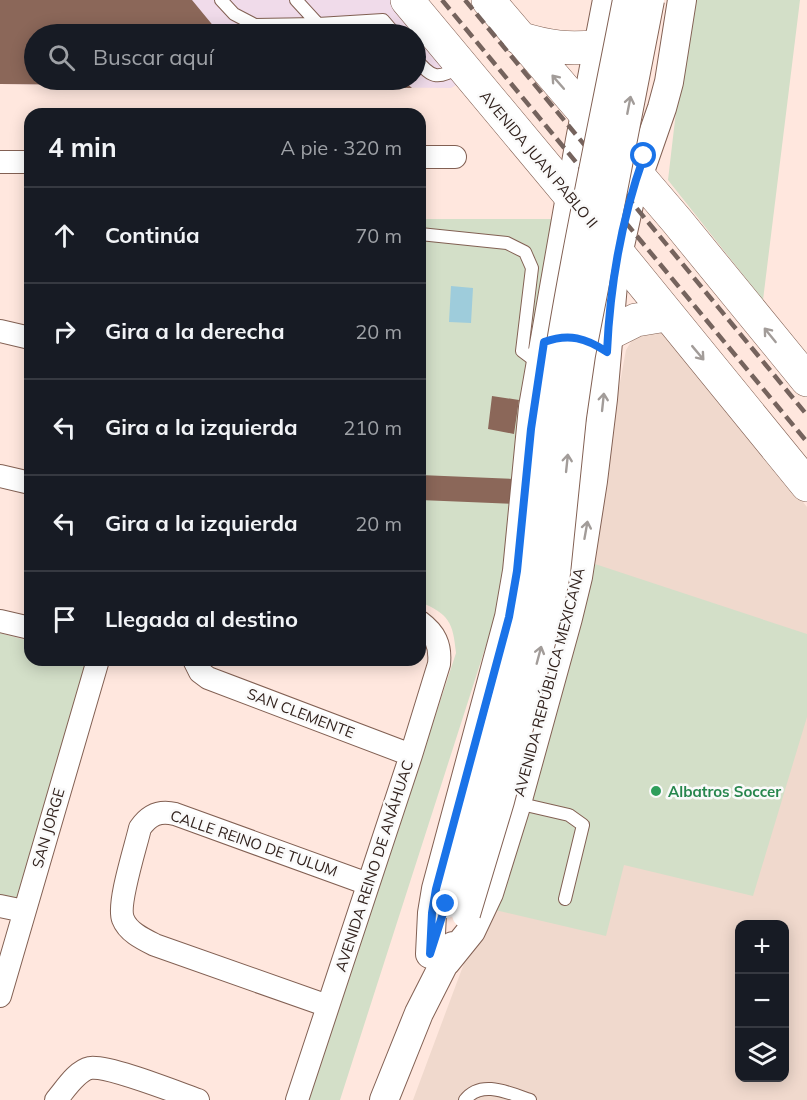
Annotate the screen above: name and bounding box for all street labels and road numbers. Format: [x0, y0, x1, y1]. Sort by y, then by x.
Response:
street label: AVENIDA JUAN PABLO II [476, 87, 602, 231]
street label: AVENIDA REPÚBLICA MEXICANA [509, 565, 589, 799]
street label: SAN CLEMENTE [245, 684, 358, 742]
street label: AVENIDA REINO DE ANÁHUAC [331, 758, 417, 974]
street label: SAN JORGE [28, 786, 68, 870]
street label: CALLE REINO DE TULUM [168, 805, 340, 881]

